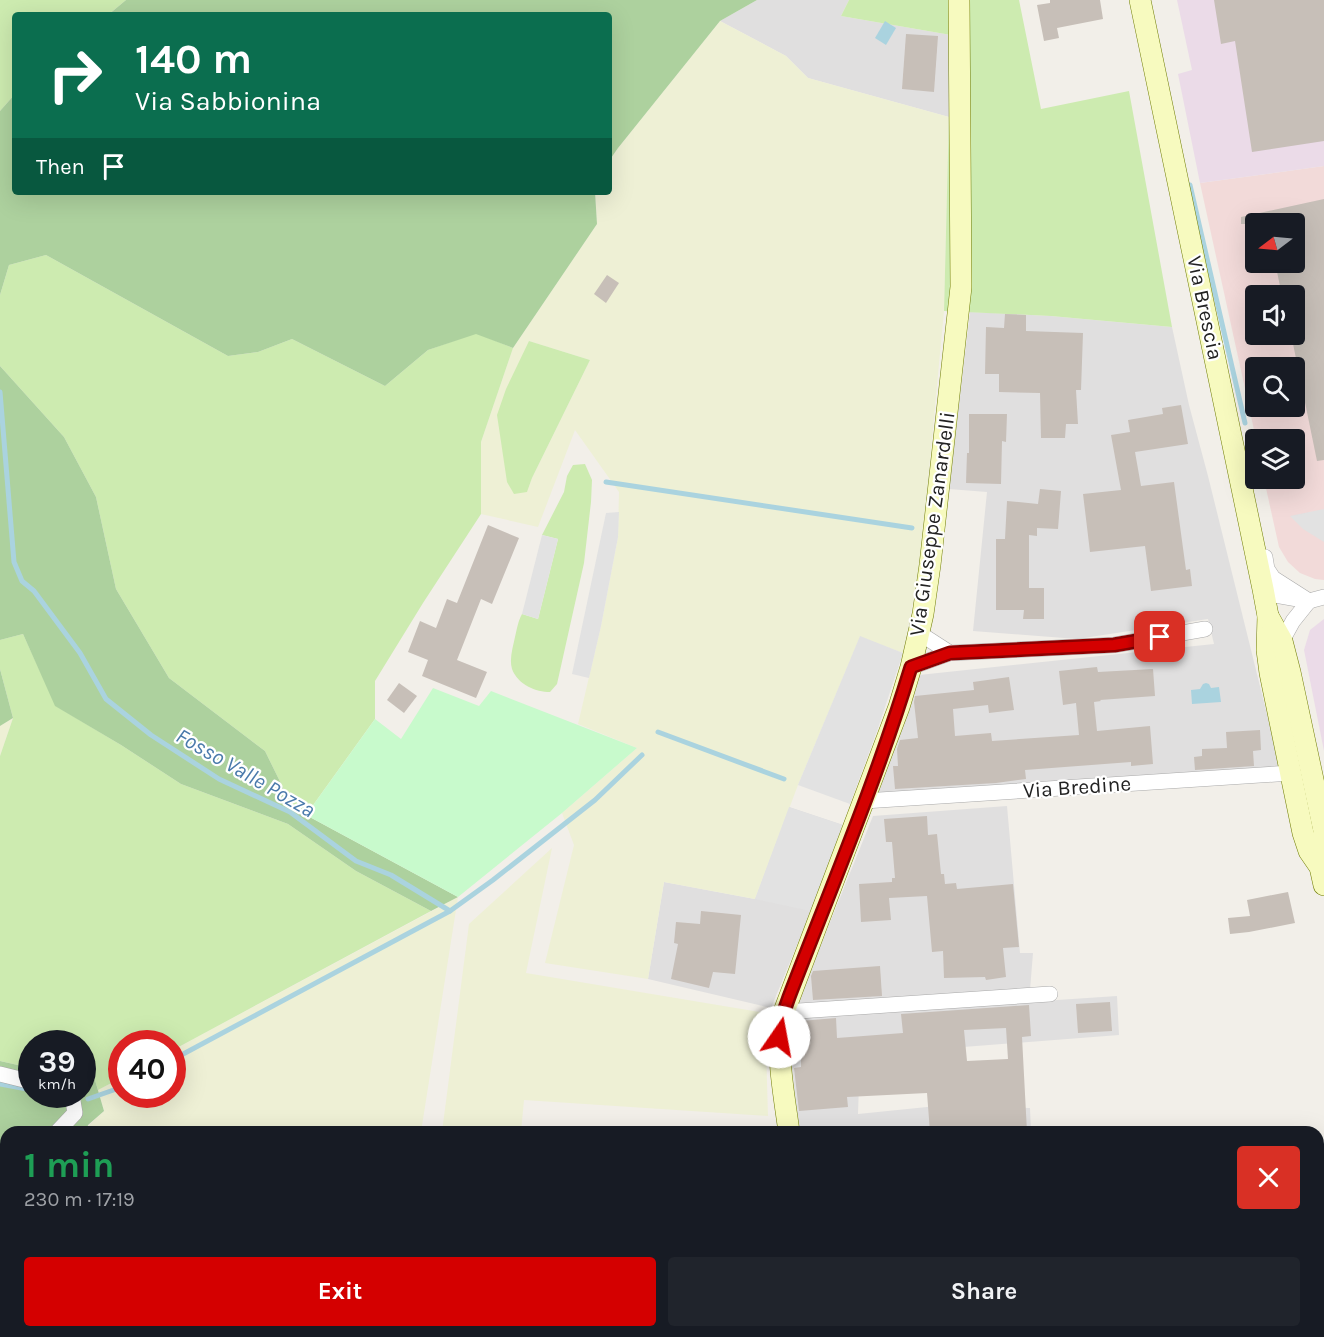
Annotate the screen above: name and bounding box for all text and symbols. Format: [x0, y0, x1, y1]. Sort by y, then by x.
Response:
text: 140 m [135, 34, 252, 84]
icon: right [36, 36, 114, 114]
text: Via Sabbionina [135, 85, 321, 117]
icon: arrive [97, 150, 130, 183]
text: Then [36, 154, 85, 180]
north arrow [1245, 213, 1305, 273]
map controls [1245, 213, 1305, 489]
street label: Via Brescia [1182, 254, 1228, 362]
button: sound [1245, 285, 1305, 345]
button: search [1245, 357, 1305, 417]
street label: Via Giuseppe Zanardelli [904, 410, 960, 638]
button: layers [1245, 429, 1305, 489]
pin [1134, 611, 1185, 662]
icon: arrive [1143, 620, 1176, 653]
water label: Fosso Valle Pozza [171, 723, 320, 823]
street label: Via Bredine [1022, 771, 1132, 803]
position arrow [747, 1005, 811, 1069]
speed limit sign: 40 [108, 1030, 186, 1108]
text: 39 [39, 1044, 75, 1080]
text: km/h [38, 1075, 76, 1093]
text: 1 min [24, 1144, 114, 1186]
button: close [1237, 1146, 1300, 1209]
text: 230 m · 17:19 [24, 1188, 135, 1211]
button: Exit [24, 1257, 656, 1326]
button: Share [668, 1257, 1300, 1326]

